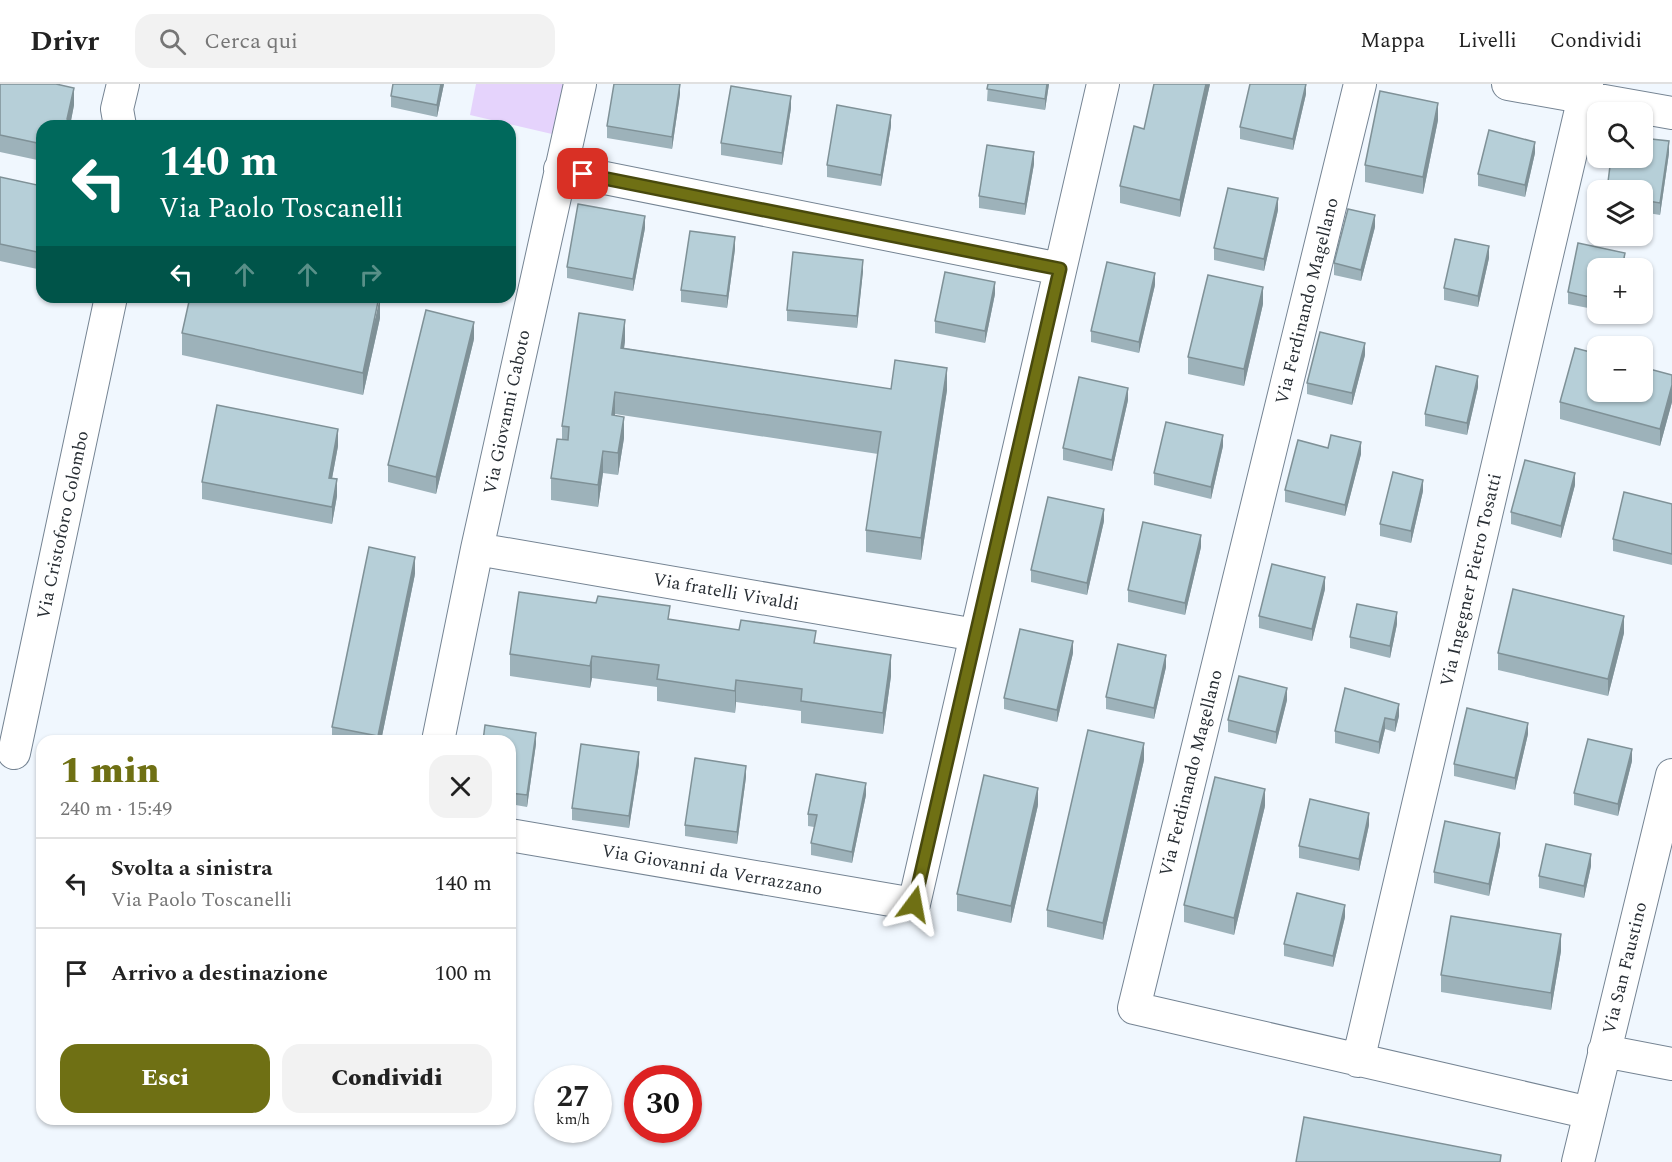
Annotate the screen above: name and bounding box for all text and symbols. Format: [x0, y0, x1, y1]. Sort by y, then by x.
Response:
search box [135, 14, 555, 68]
text: Drivr [30, 20, 99, 63]
icon: search [156, 25, 189, 58]
text: Cerca qui [204, 25, 298, 58]
text: Mappa [1360, 25, 1425, 57]
text: Livelli [1458, 25, 1517, 57]
text: Condividi [1550, 25, 1642, 57]
map controls [1587, 102, 1653, 402]
button: search [1587, 102, 1653, 168]
text: 140 m [159, 131, 278, 194]
icon: left [60, 144, 138, 222]
pin [557, 148, 608, 199]
icon: arrive [566, 157, 599, 190]
button: layers [1587, 180, 1653, 246]
text: Via Paolo Toscanelli [159, 188, 403, 230]
street label: Via Ferdinando Magellano [1268, 195, 1346, 407]
icon: left [165, 258, 198, 291]
icon: ahead [228, 258, 261, 291]
icon: ahead [291, 258, 324, 291]
icon: right [354, 258, 387, 291]
button: + [1587, 258, 1653, 324]
street label: Via Giovanni Caboto [476, 327, 538, 497]
button: − [1587, 336, 1653, 402]
street label: Via Cristoforo Colombo [30, 428, 96, 622]
street label: Via Ingegner Pietro Tosatti [1433, 471, 1509, 689]
street label: Via fratelli Vivaldi [651, 566, 801, 618]
street label: Via Ferdinando Magellano [1152, 667, 1230, 879]
text: 1 min [60, 744, 160, 799]
button: close [429, 755, 492, 818]
text: 240 m · 15:49 [60, 794, 172, 824]
street label: Via Giovanni da Verrazzano [599, 837, 825, 903]
text: Svolta a sinistra [111, 852, 273, 885]
icon: left [60, 867, 93, 900]
text: 140 m [435, 867, 492, 900]
position arrow [882, 872, 946, 936]
text: Via Paolo Toscanelli [111, 885, 292, 915]
street label: Via San Faustino [1596, 899, 1654, 1037]
icon: arrive [60, 957, 93, 990]
text: Arrivo a destinazione [111, 957, 328, 990]
text: 100 m [435, 957, 492, 990]
button: Esci [60, 1044, 270, 1113]
button: Condividi [282, 1044, 492, 1113]
speed limit sign: 30 [624, 1065, 702, 1143]
text: 27 [556, 1074, 590, 1120]
text: km/h [556, 1108, 590, 1131]

